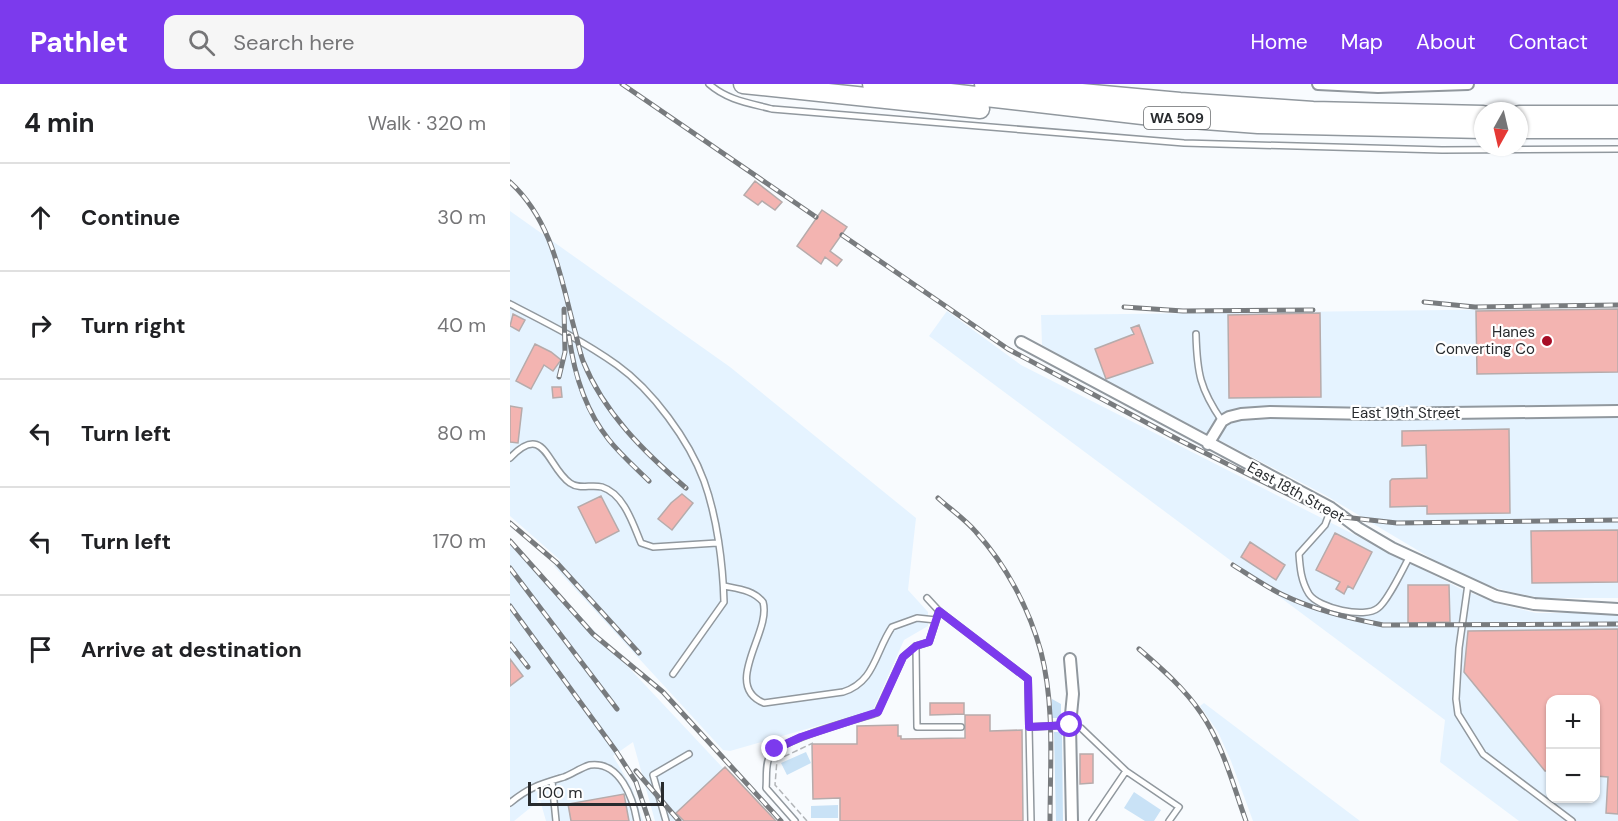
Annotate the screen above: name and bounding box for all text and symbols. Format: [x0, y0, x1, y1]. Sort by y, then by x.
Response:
search box [164, 15, 584, 69]
text: Pathlet [30, 24, 128, 61]
icon: search [185, 26, 218, 59]
text: Search here [233, 28, 355, 57]
text: Home [1250, 28, 1308, 56]
text: Map [1341, 28, 1383, 56]
text: About [1416, 28, 1476, 56]
text: Contact [1509, 28, 1588, 56]
north arrow [1474, 102, 1528, 156]
text: 4 min [24, 106, 95, 140]
road number: WA 509 [1144, 107, 1210, 129]
text: Walk · 320 m [368, 110, 486, 136]
icon: ahead [24, 201, 57, 234]
text: Continue [81, 203, 180, 232]
text: 30 m [437, 204, 486, 230]
icon: right [24, 309, 57, 342]
text: Turn right [81, 311, 186, 340]
text: 40 m [437, 312, 486, 338]
place label: Hanes Converting Co [1435, 322, 1535, 359]
marker: Hanes Converting Co [1540, 334, 1554, 348]
street label: East 19th Street [1352, 403, 1461, 423]
icon: left [24, 417, 57, 450]
text: Turn left [81, 419, 171, 448]
text: 80 m [437, 420, 486, 446]
street label: East 18th Street [1244, 457, 1348, 527]
icon: left [24, 525, 57, 558]
text: Turn left [81, 527, 171, 556]
text: 170 m [433, 528, 486, 554]
icon: arrive [24, 633, 57, 666]
text: Arrive at destination [81, 635, 302, 664]
map controls [1546, 695, 1600, 803]
button: + [1546, 695, 1600, 749]
route start [1056, 711, 1082, 737]
route end [761, 735, 787, 761]
button: − [1546, 749, 1600, 803]
scale bar [528, 779, 664, 806]
text: 100 m [537, 782, 582, 803]

